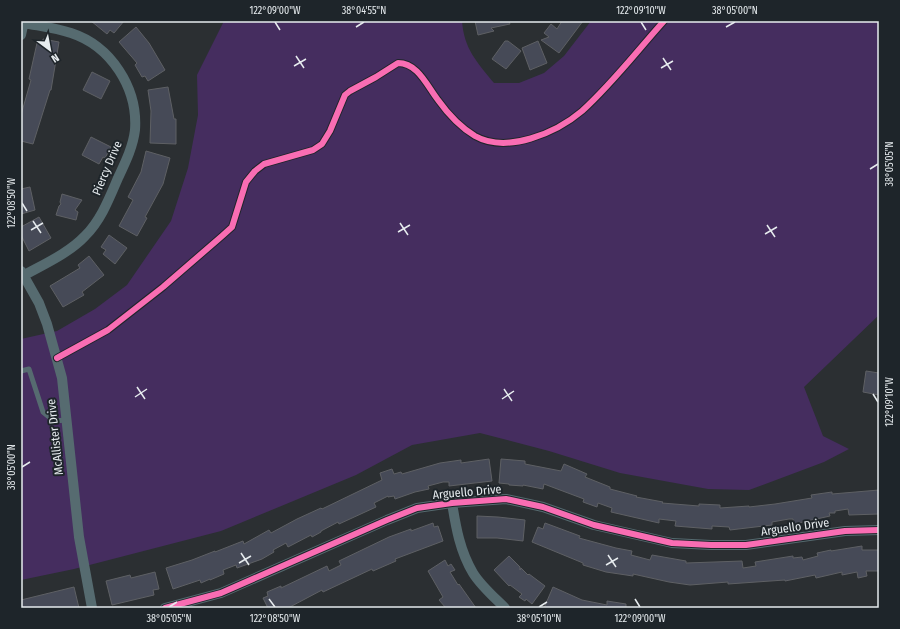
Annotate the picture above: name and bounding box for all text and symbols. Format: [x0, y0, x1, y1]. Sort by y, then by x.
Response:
text: 122°09'00"W [250, 5, 301, 17]
text: 38°04'55"N [342, 5, 386, 17]
text: 122°09'10"W [616, 5, 666, 17]
text: 38°05'00"N [712, 5, 758, 17]
north arrow [30, 30, 70, 70]
text: N [49, 51, 61, 65]
street label: Piercy Drive [89, 139, 125, 197]
text: 38°05'05"N [884, 142, 896, 186]
text: 122°08'50"W [6, 177, 18, 228]
text: 122°09'10"W [884, 377, 896, 427]
street label: McAllister Drive [44, 398, 66, 476]
text: 38°05'00"N [6, 444, 18, 490]
street label: Arguello Drive [432, 482, 502, 502]
street label: Arguello Drive [760, 515, 830, 539]
text: 38°05'05"N [147, 613, 191, 625]
text: 122°08'50"W [250, 613, 301, 625]
text: 38°05'10"N [517, 613, 561, 625]
text: 122°09'00"W [615, 613, 666, 625]

